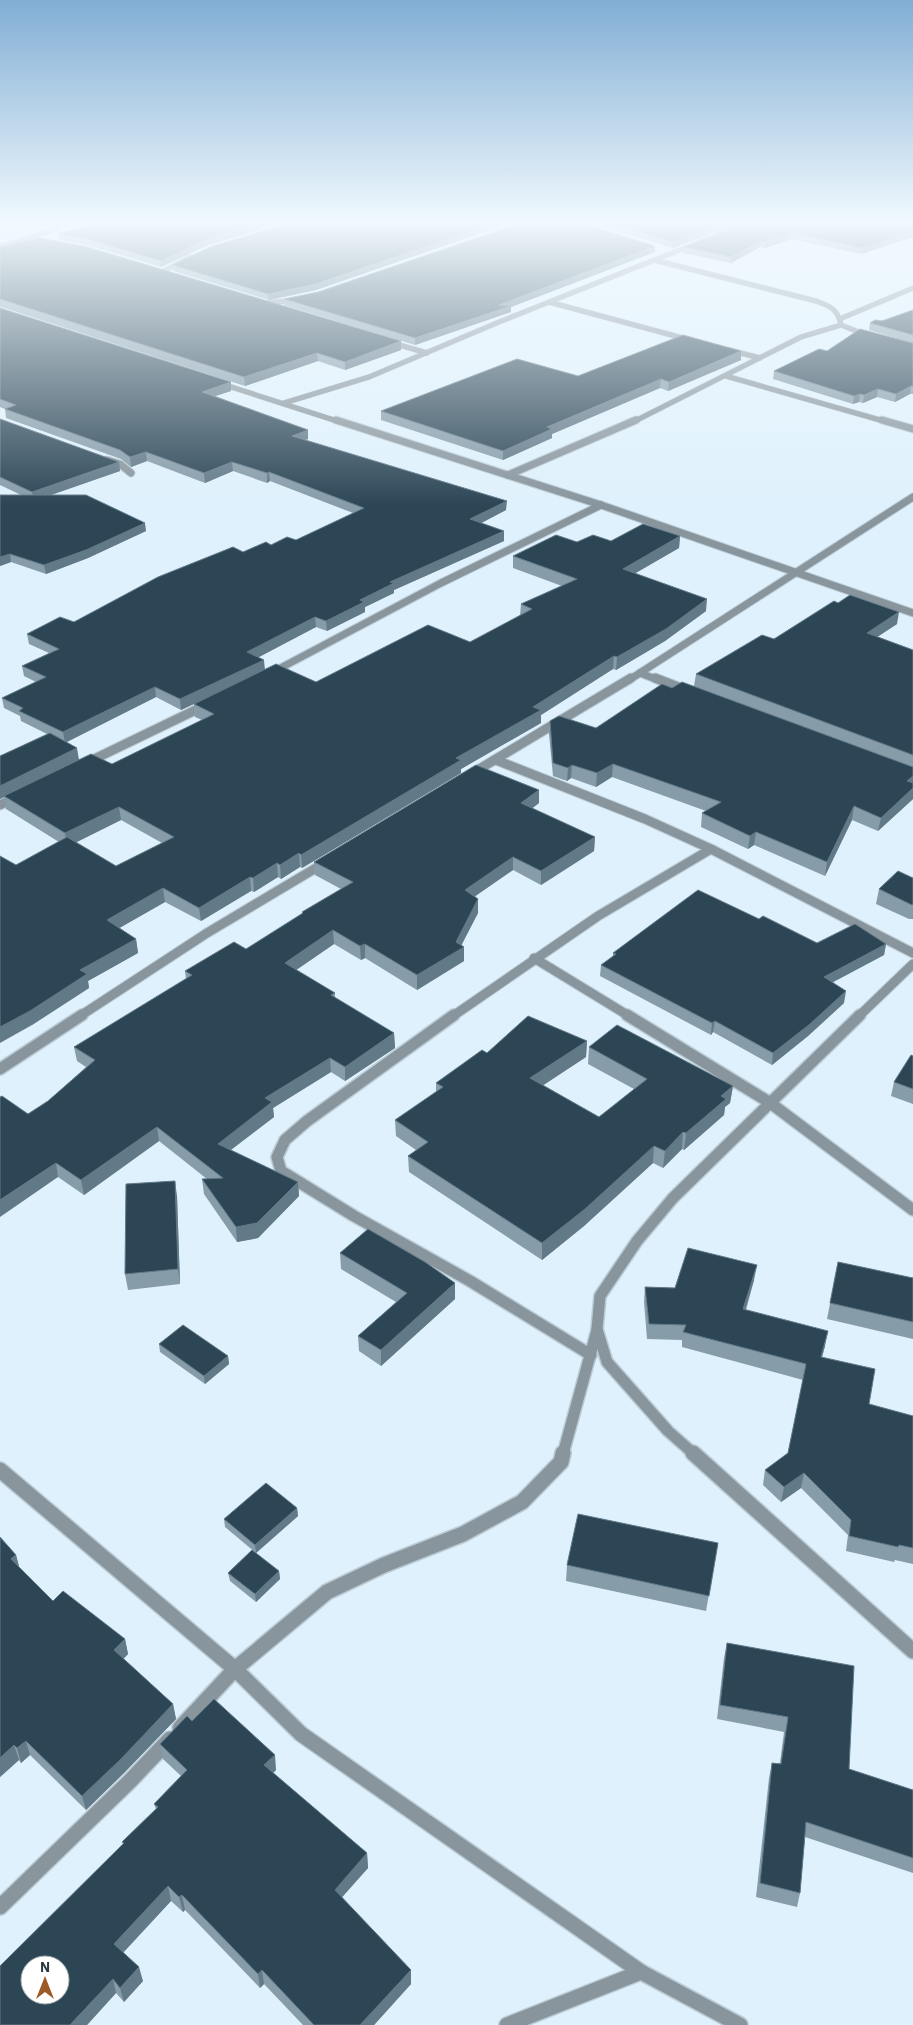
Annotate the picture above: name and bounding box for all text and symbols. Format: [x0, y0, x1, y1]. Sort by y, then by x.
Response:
north arrow [20, 1955, 70, 2005]
text: N [40, 1958, 50, 1976]

